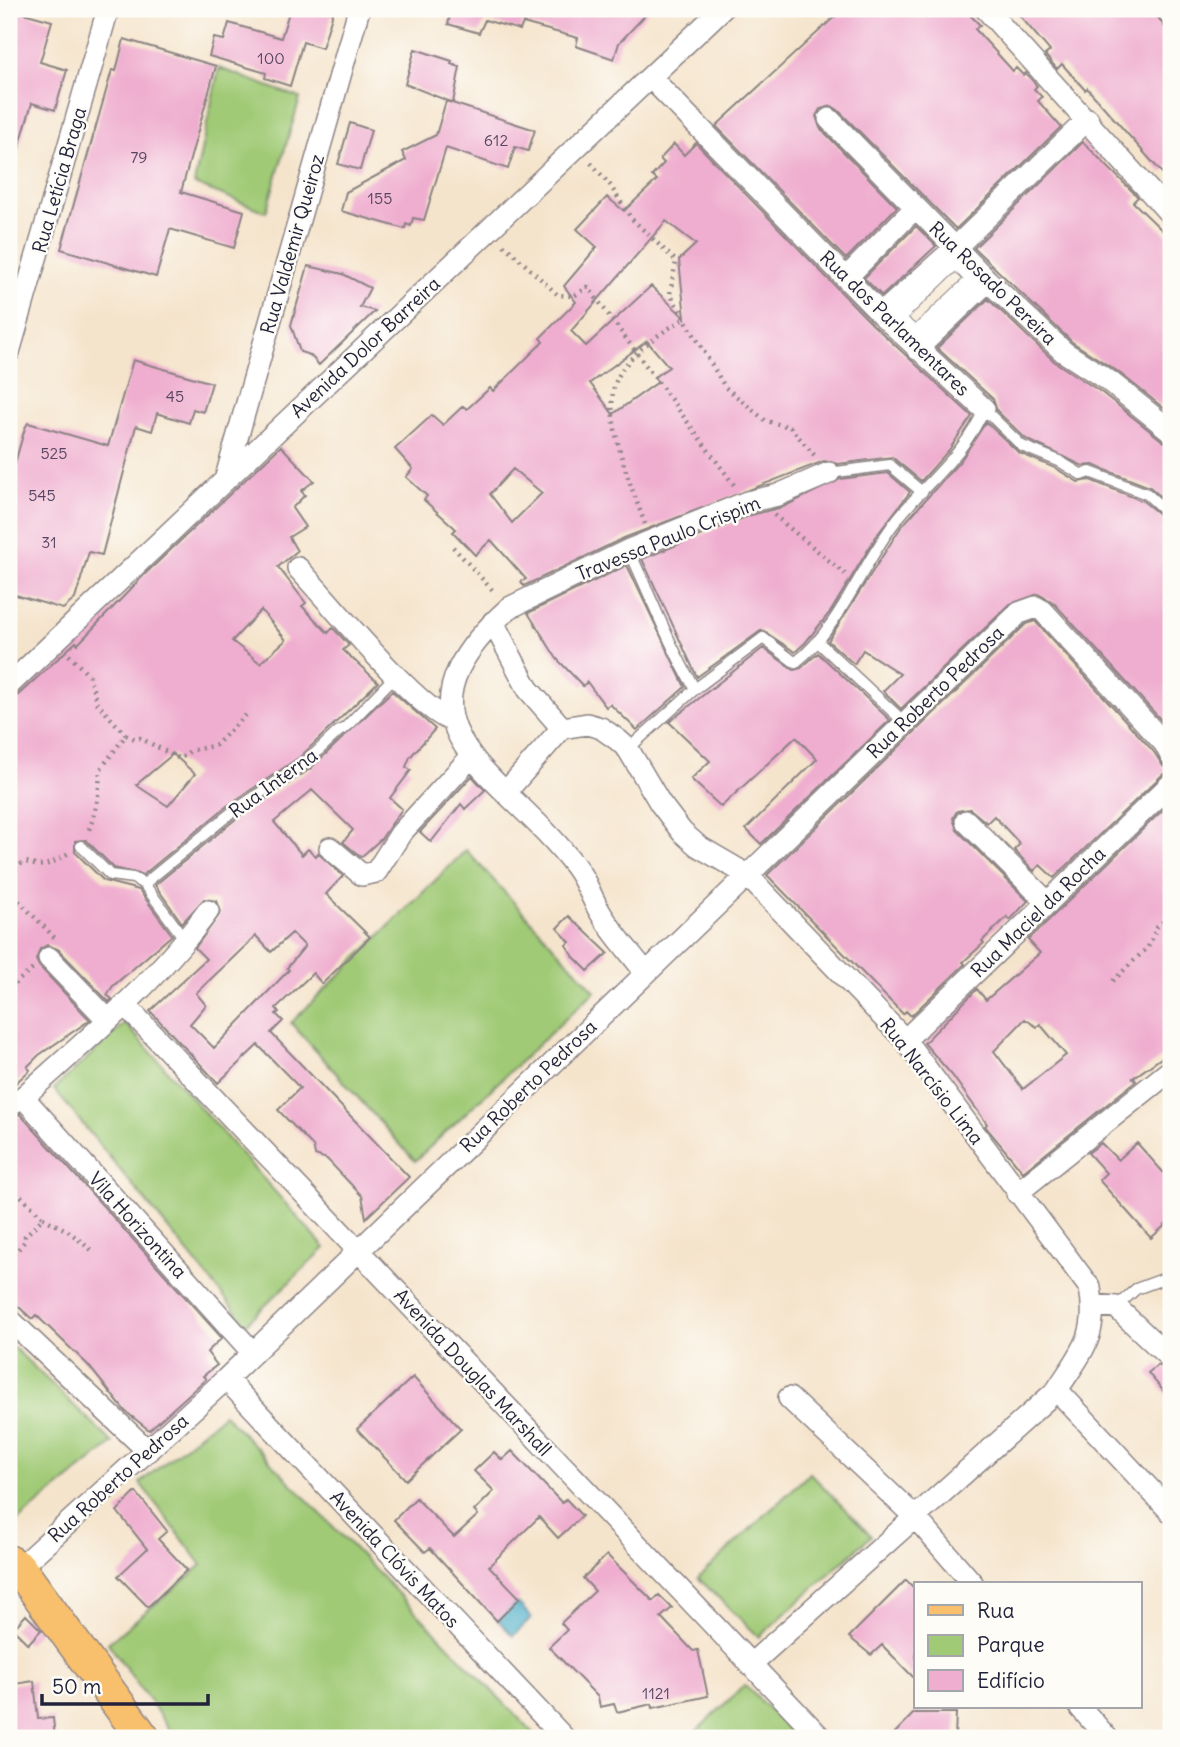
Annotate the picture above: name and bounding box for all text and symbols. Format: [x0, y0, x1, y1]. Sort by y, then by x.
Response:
house number: 100 [257, 48, 285, 68]
street label: Rua Letícia Braga [27, 104, 91, 256]
house number: 612 [484, 130, 508, 150]
house number: 79 [130, 147, 148, 167]
street label: Rua Valdemir Queiroz [255, 151, 329, 337]
house number: 155 [368, 188, 392, 208]
street label: Rua Rosado Pereira [924, 216, 1062, 350]
street label: Rua dos Parlamentares [815, 245, 975, 401]
street label: Avenida Dolor Barreira [285, 271, 445, 423]
house number: 45 [166, 386, 184, 406]
house number: 525 [40, 443, 68, 463]
house number: 545 [28, 485, 56, 505]
street label: Travessa Paulo Crispim [573, 490, 763, 586]
house number: 31 [41, 532, 57, 552]
street label: Rua Roberto Pedrosa [862, 620, 1009, 763]
street label: Rua Interna [224, 743, 322, 823]
street label: Rua Maciel da Rocha [966, 841, 1110, 982]
street label: Rua Narcísio Lima [875, 1013, 989, 1149]
street label: Rua Roberto Pedrosa [455, 1014, 602, 1157]
street label: Vila Horizontina [84, 1167, 192, 1283]
street label: Avenida Douglas Marshall [389, 1283, 557, 1461]
street label: Rua Roberto Pedrosa [43, 1408, 193, 1547]
street label: Avenida Clóvis Matos [325, 1485, 465, 1633]
legend [914, 1582, 1142, 1708]
text: Rua [977, 1597, 1014, 1624]
text: Parque [977, 1631, 1045, 1658]
scale bar [42, 1663, 208, 1707]
text: Edifício [977, 1667, 1045, 1694]
text: 50 m [52, 1673, 101, 1700]
house number: 1121 [642, 1683, 670, 1703]

